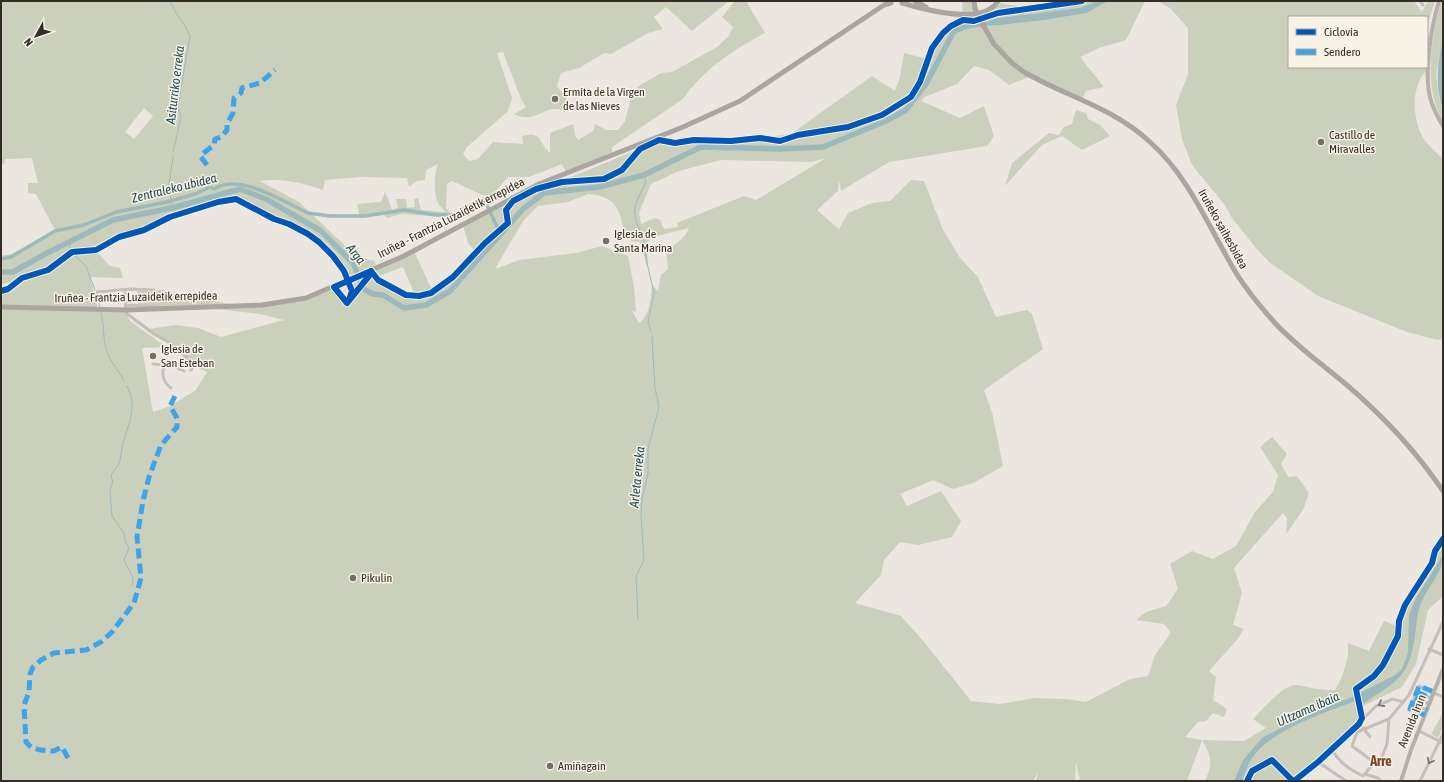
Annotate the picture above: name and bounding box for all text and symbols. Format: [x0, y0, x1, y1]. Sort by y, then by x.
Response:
north arrow [16, 16, 56, 56]
legend [1288, 16, 1428, 68]
text: Ciclovía [1324, 25, 1358, 39]
text: N [22, 36, 35, 49]
water label: Asiturriko erreka [163, 45, 187, 126]
text: Sendero [1324, 45, 1361, 59]
place label: Ermita de la Virgen de las Nieves [563, 85, 645, 113]
marker: Ermita de la Virgen de las Nieves [550, 94, 560, 104]
place label: Castillo de Miravalles [1329, 128, 1375, 156]
marker: Castillo de Miravalles [1316, 137, 1326, 147]
water label: Zentraleko ubidea [130, 170, 218, 206]
street label: Iruñea - Frantzia Luzaidetik errepidea [375, 175, 527, 261]
street label: Iruñeko saihesbidea [1195, 187, 1251, 271]
place label: Iglesia de Santa Marina [614, 227, 672, 255]
marker: Iglesia de Santa Marina [601, 236, 611, 246]
water label: Arga [343, 240, 369, 267]
street label: Iruñea - Frantzia Luzaidetik errepidea [54, 289, 218, 305]
place label: Iglesia de San Esteban [161, 342, 214, 370]
marker: Iglesia de San Esteban [148, 351, 158, 361]
water label: Arleta erreka [626, 446, 648, 509]
place label: Pikulin [361, 571, 392, 585]
marker: Pikulin [348, 573, 358, 583]
water label: Ultzama ibaia [1274, 689, 1342, 729]
street label: Avenida Irun [1395, 692, 1429, 750]
one-way arrow [1378, 699, 1385, 707]
district label: Arre [1369, 753, 1392, 769]
one-way arrow [1427, 757, 1435, 764]
place label: Amiñagain [558, 759, 606, 773]
marker: Amiñagain [545, 761, 555, 771]

